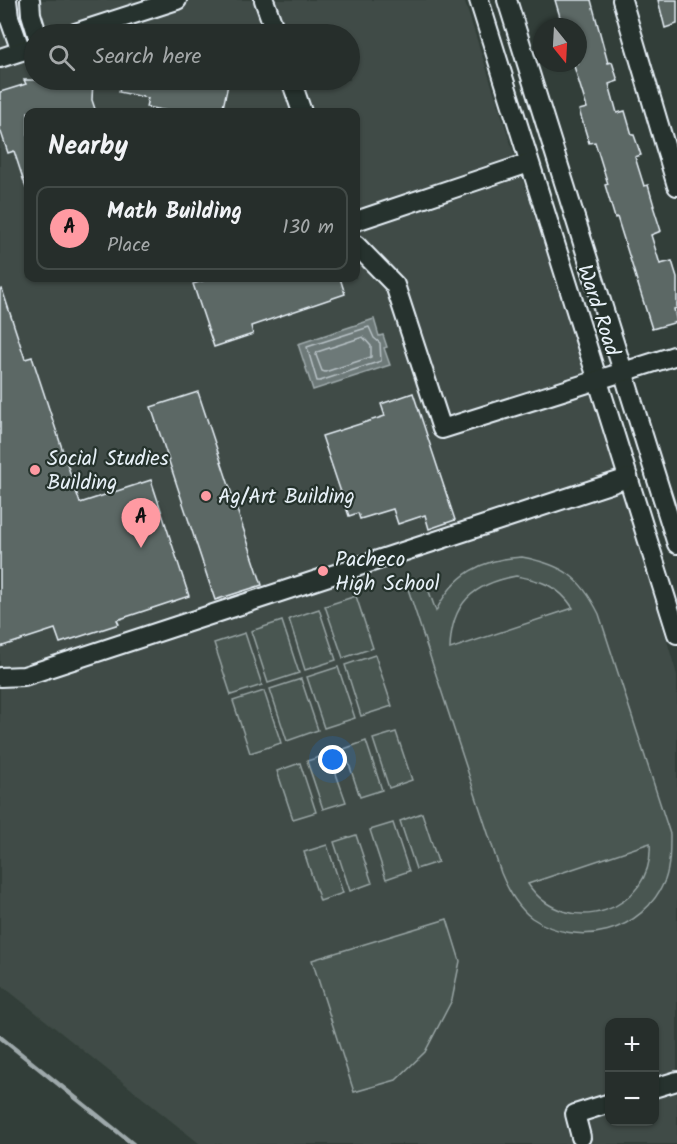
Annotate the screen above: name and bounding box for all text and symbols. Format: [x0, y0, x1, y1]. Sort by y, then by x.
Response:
north arrow [533, 18, 587, 72]
search box [24, 24, 360, 90]
text: Search here [93, 40, 201, 75]
icon: search [45, 41, 78, 74]
text: Nearby [48, 126, 128, 168]
text: Math Building [107, 195, 242, 230]
text: A [63, 212, 76, 244]
text: 130 m [282, 212, 334, 244]
text: Place [107, 230, 150, 262]
street label: Ward Road [567, 261, 628, 361]
place label: Social Studies Building [47, 443, 169, 500]
marker: Social Studies Building [28, 463, 42, 477]
place label: Ag/Art Building [218, 481, 355, 514]
marker: Ag/Art Building [199, 489, 213, 503]
pin: A [122, 498, 160, 548]
place label: Pacheco High School [335, 544, 440, 601]
marker: Pacheco High School [316, 564, 330, 578]
your location [318, 745, 347, 774]
map controls [605, 1018, 659, 1126]
button: + [605, 1018, 659, 1072]
button: − [605, 1072, 659, 1126]

